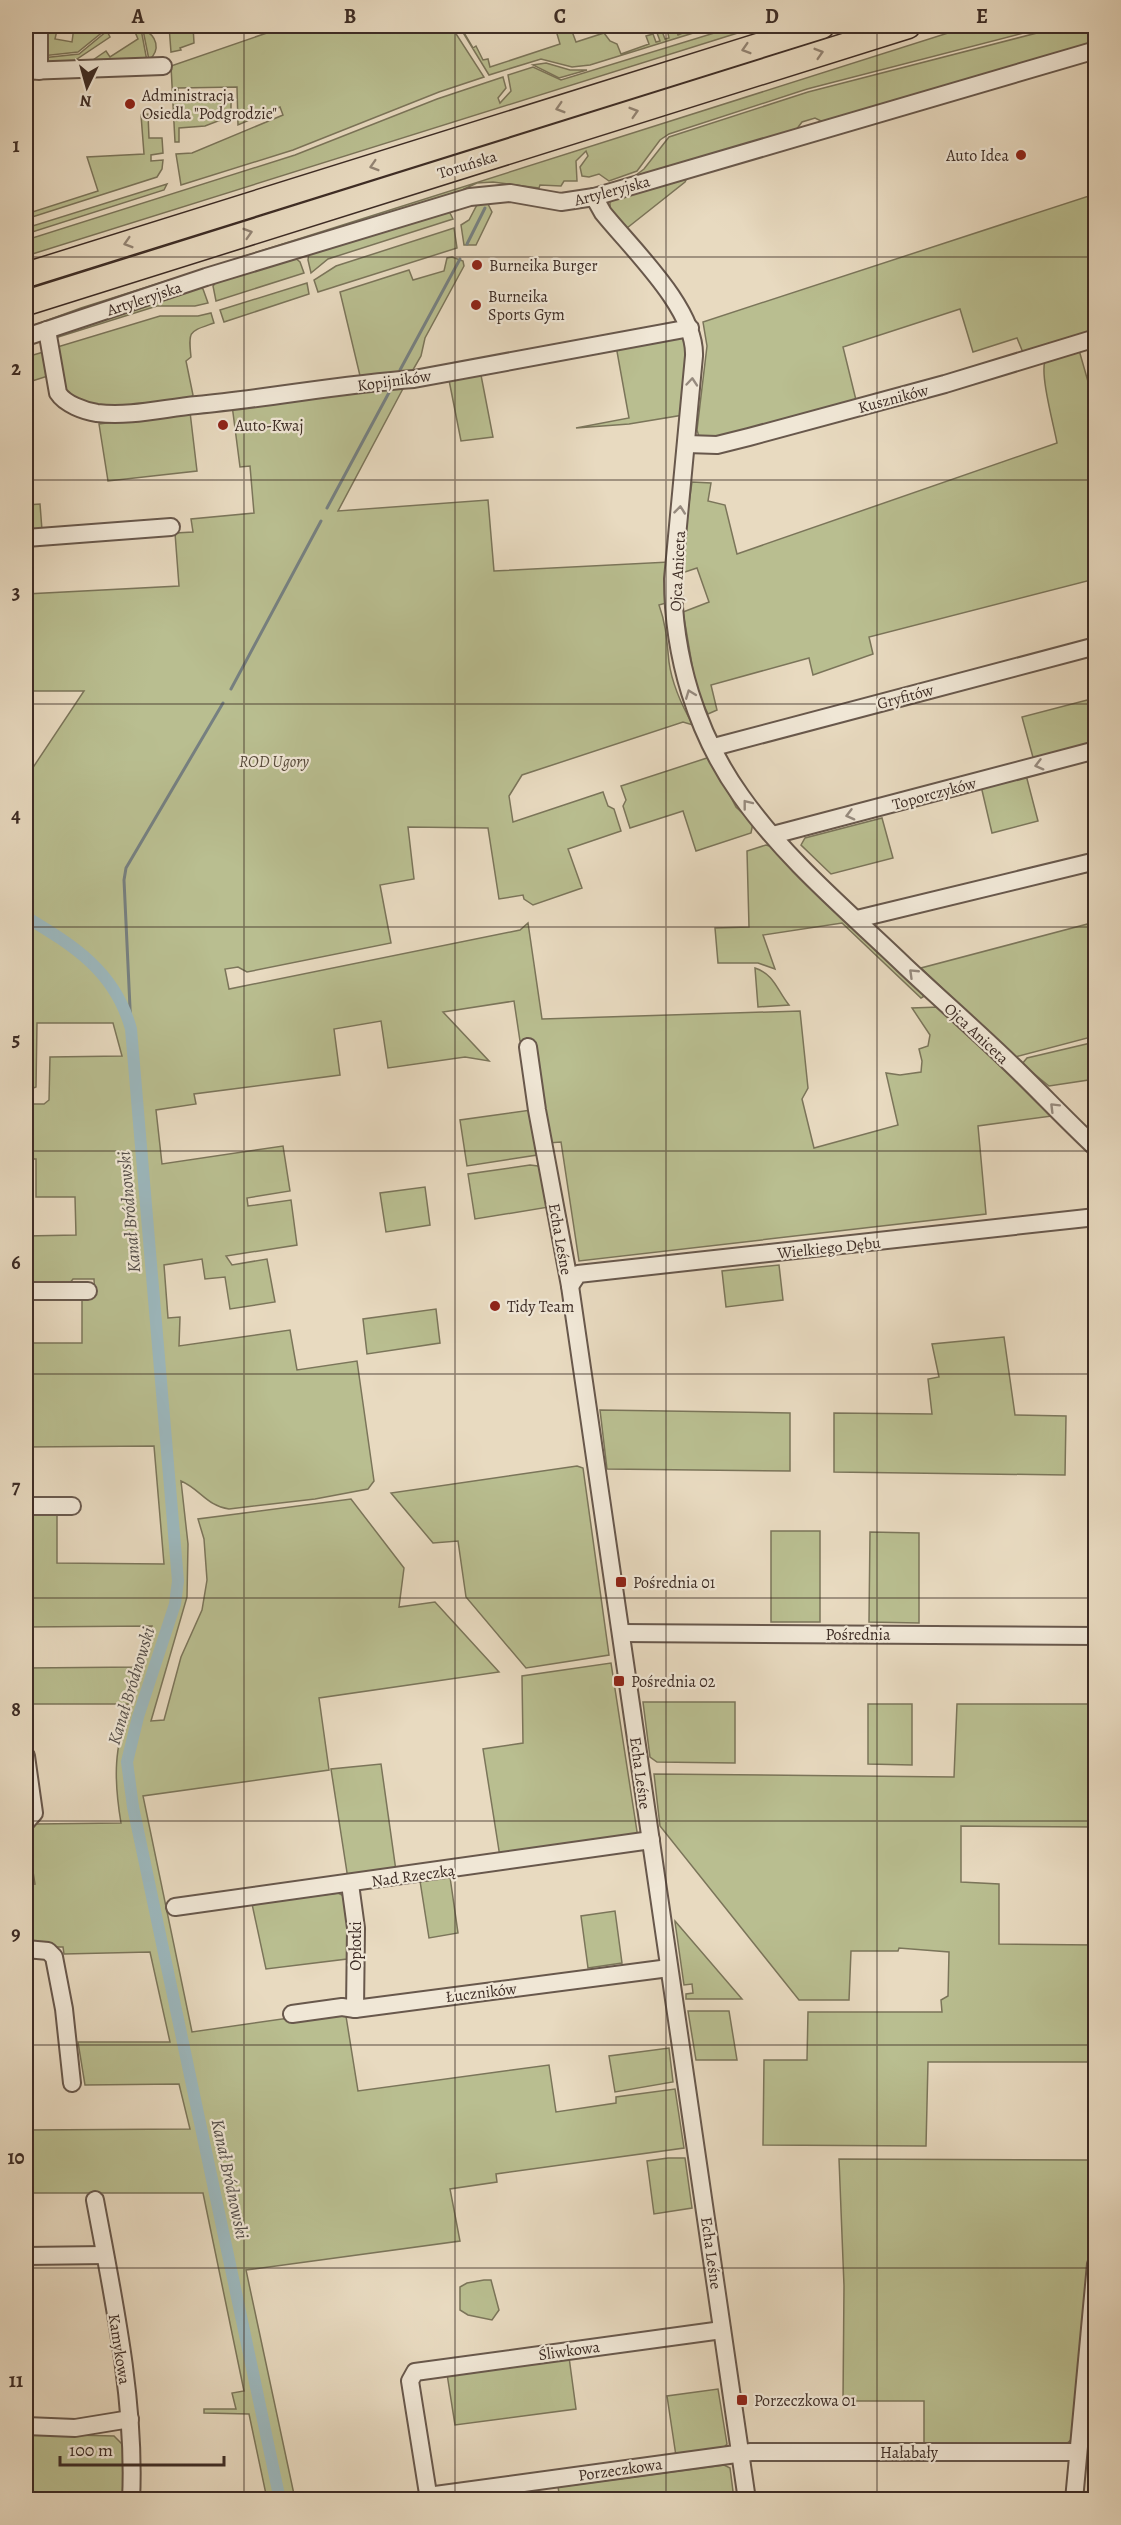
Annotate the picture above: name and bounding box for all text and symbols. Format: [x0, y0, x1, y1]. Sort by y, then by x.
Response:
text: A [131, 3, 145, 30]
text: B [344, 3, 356, 30]
text: C [554, 3, 566, 30]
text: D [765, 3, 779, 30]
text: E [976, 3, 988, 30]
one-way arrow [741, 42, 752, 54]
one-way arrow [814, 48, 824, 60]
north arrow [57, 57, 117, 117]
place label: Administracja Osiedla "Podgrodzie" [141, 85, 277, 125]
text: N [79, 89, 93, 112]
marker: Administracja Osiedla "Podgrodzie" [123, 97, 137, 111]
one-way arrow [555, 101, 566, 113]
one-way arrow [628, 106, 639, 119]
text: 1 [12, 132, 20, 159]
street label: Toruńska [435, 145, 500, 184]
place label: Auto Idea [945, 145, 1010, 167]
marker: Auto Idea [1014, 148, 1028, 162]
one-way arrow [369, 159, 380, 171]
street label: Artyleryjska [571, 170, 653, 212]
one-way arrow [242, 228, 253, 240]
one-way arrow [123, 236, 134, 248]
place label: Burneika Burger [489, 255, 598, 277]
marker: Burneika Burger [470, 258, 484, 272]
street label: Artyleryjska [103, 276, 185, 322]
place label: Burneika Sports Gym [488, 286, 565, 326]
marker: Burneika Sports Gym [469, 298, 483, 312]
text: 2 [11, 355, 21, 382]
street label: Kopijników [356, 365, 433, 397]
one-way arrow [685, 377, 698, 386]
street label: Kuszników [856, 379, 932, 419]
place label: Auto-Kwaj [234, 415, 304, 437]
marker: Auto-Kwaj [216, 418, 230, 432]
one-way arrow [673, 506, 686, 515]
street label: Ojca Aniceta [665, 529, 691, 612]
text: 3 [12, 579, 20, 606]
street label: Gryfitów [875, 679, 937, 715]
one-way arrow [685, 689, 698, 700]
park label: ROD Ugory [239, 751, 309, 773]
one-way arrow [1034, 758, 1044, 771]
street label: Toporczyków [890, 772, 979, 816]
one-way arrow [743, 799, 754, 810]
text: 4 [11, 802, 21, 829]
one-way arrow [845, 807, 855, 820]
one-way arrow [909, 969, 920, 980]
street label: Ojca Aniceta [939, 998, 1014, 1070]
text: 5 [12, 1026, 20, 1053]
one-way arrow [1050, 1103, 1061, 1113]
water label: Kanał Bródnowski [112, 1150, 146, 1274]
street label: Echa Leśne [543, 1201, 577, 1277]
street label: Wielkiego Dębu [775, 1232, 882, 1264]
text: 6 [11, 1249, 21, 1276]
place label: Tidy Team [507, 1296, 574, 1318]
marker: Tidy Team [488, 1299, 502, 1313]
text: 7 [12, 1473, 21, 1500]
place label: Pośrednia 01 [633, 1572, 716, 1594]
marker: Pośrednia 01 [614, 1575, 628, 1589]
water label: Kanał Bródnowski [102, 1624, 160, 1748]
street label: Pośrednia [826, 1624, 891, 1646]
place label: Pośrednia 02 [631, 1671, 716, 1693]
marker: Pośrednia 02 [612, 1674, 626, 1688]
text: 8 [11, 1696, 21, 1723]
street label: Echa Leśne [624, 1736, 656, 1811]
street label: Nad Rzeczką [370, 1859, 457, 1893]
text: 9 [11, 1920, 21, 1947]
street label: Opłotki [345, 1921, 367, 1971]
street label: Łuczników [444, 1978, 519, 2008]
water label: Kanał Bródnowski [206, 2117, 254, 2241]
text: 10 [7, 2144, 25, 2171]
street label: Echa Leśne [695, 2216, 727, 2291]
street label: Kamykowa [103, 2312, 136, 2387]
street label: Śliwkowa [537, 2336, 602, 2366]
text: 11 [9, 2367, 23, 2394]
place label: Porzeczkowa 01 [754, 2390, 856, 2412]
marker: Porzeczkowa 01 [735, 2393, 749, 2407]
scale bar [60, 2429, 224, 2467]
text: 100 m [69, 2438, 113, 2462]
street label: Hałabały [880, 2442, 939, 2464]
street label: Porzeczkowa [577, 2453, 664, 2487]

